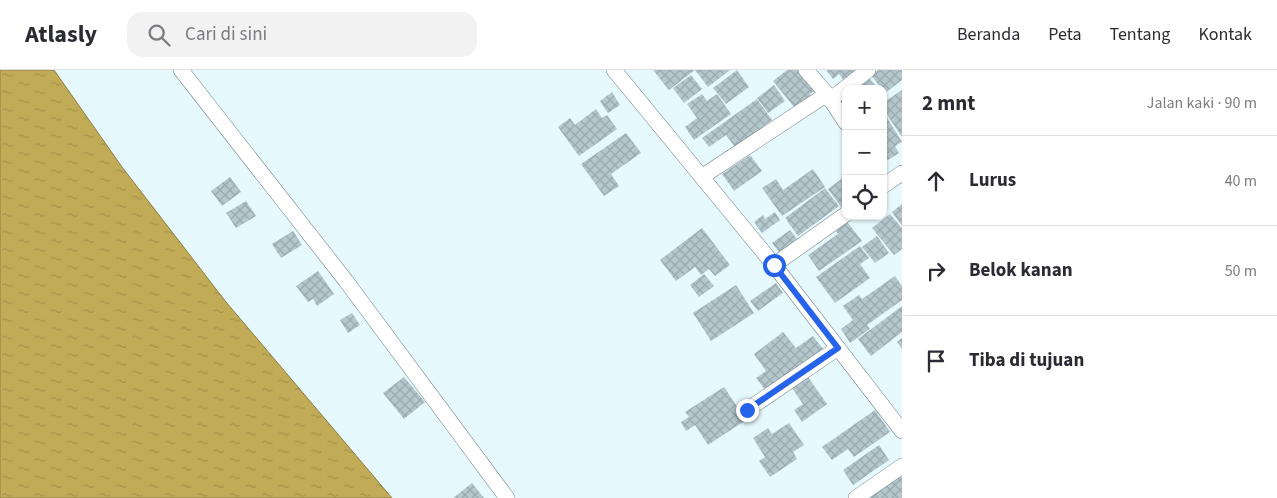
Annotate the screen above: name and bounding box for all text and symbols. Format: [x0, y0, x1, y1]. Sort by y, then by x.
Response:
search box [127, 12, 477, 57]
text: Atlasly [25, 17, 97, 52]
icon: search [145, 21, 173, 49]
text: Cari di sini [185, 21, 267, 48]
text: Beranda [957, 22, 1020, 47]
text: Peta [1048, 22, 1081, 47]
text: Tentang [1109, 22, 1170, 47]
text: Kontak [1198, 22, 1252, 47]
map controls [842, 85, 887, 220]
button: + [842, 85, 887, 130]
text: 2 mnt [922, 88, 975, 118]
text: Jalan kaki · 90 m [1147, 92, 1257, 114]
button: − [842, 130, 887, 175]
icon: ahead [922, 167, 950, 195]
text: Lurus [969, 167, 1016, 194]
text: 40 m [1225, 170, 1257, 192]
button: locate [842, 175, 887, 220]
route start [763, 254, 786, 277]
icon: right [922, 257, 950, 285]
text: Belok kanan [969, 257, 1073, 284]
text: 50 m [1225, 260, 1257, 282]
icon: arrive [922, 347, 950, 375]
text: Tiba di tujuan [969, 347, 1084, 374]
route end [736, 399, 759, 422]

